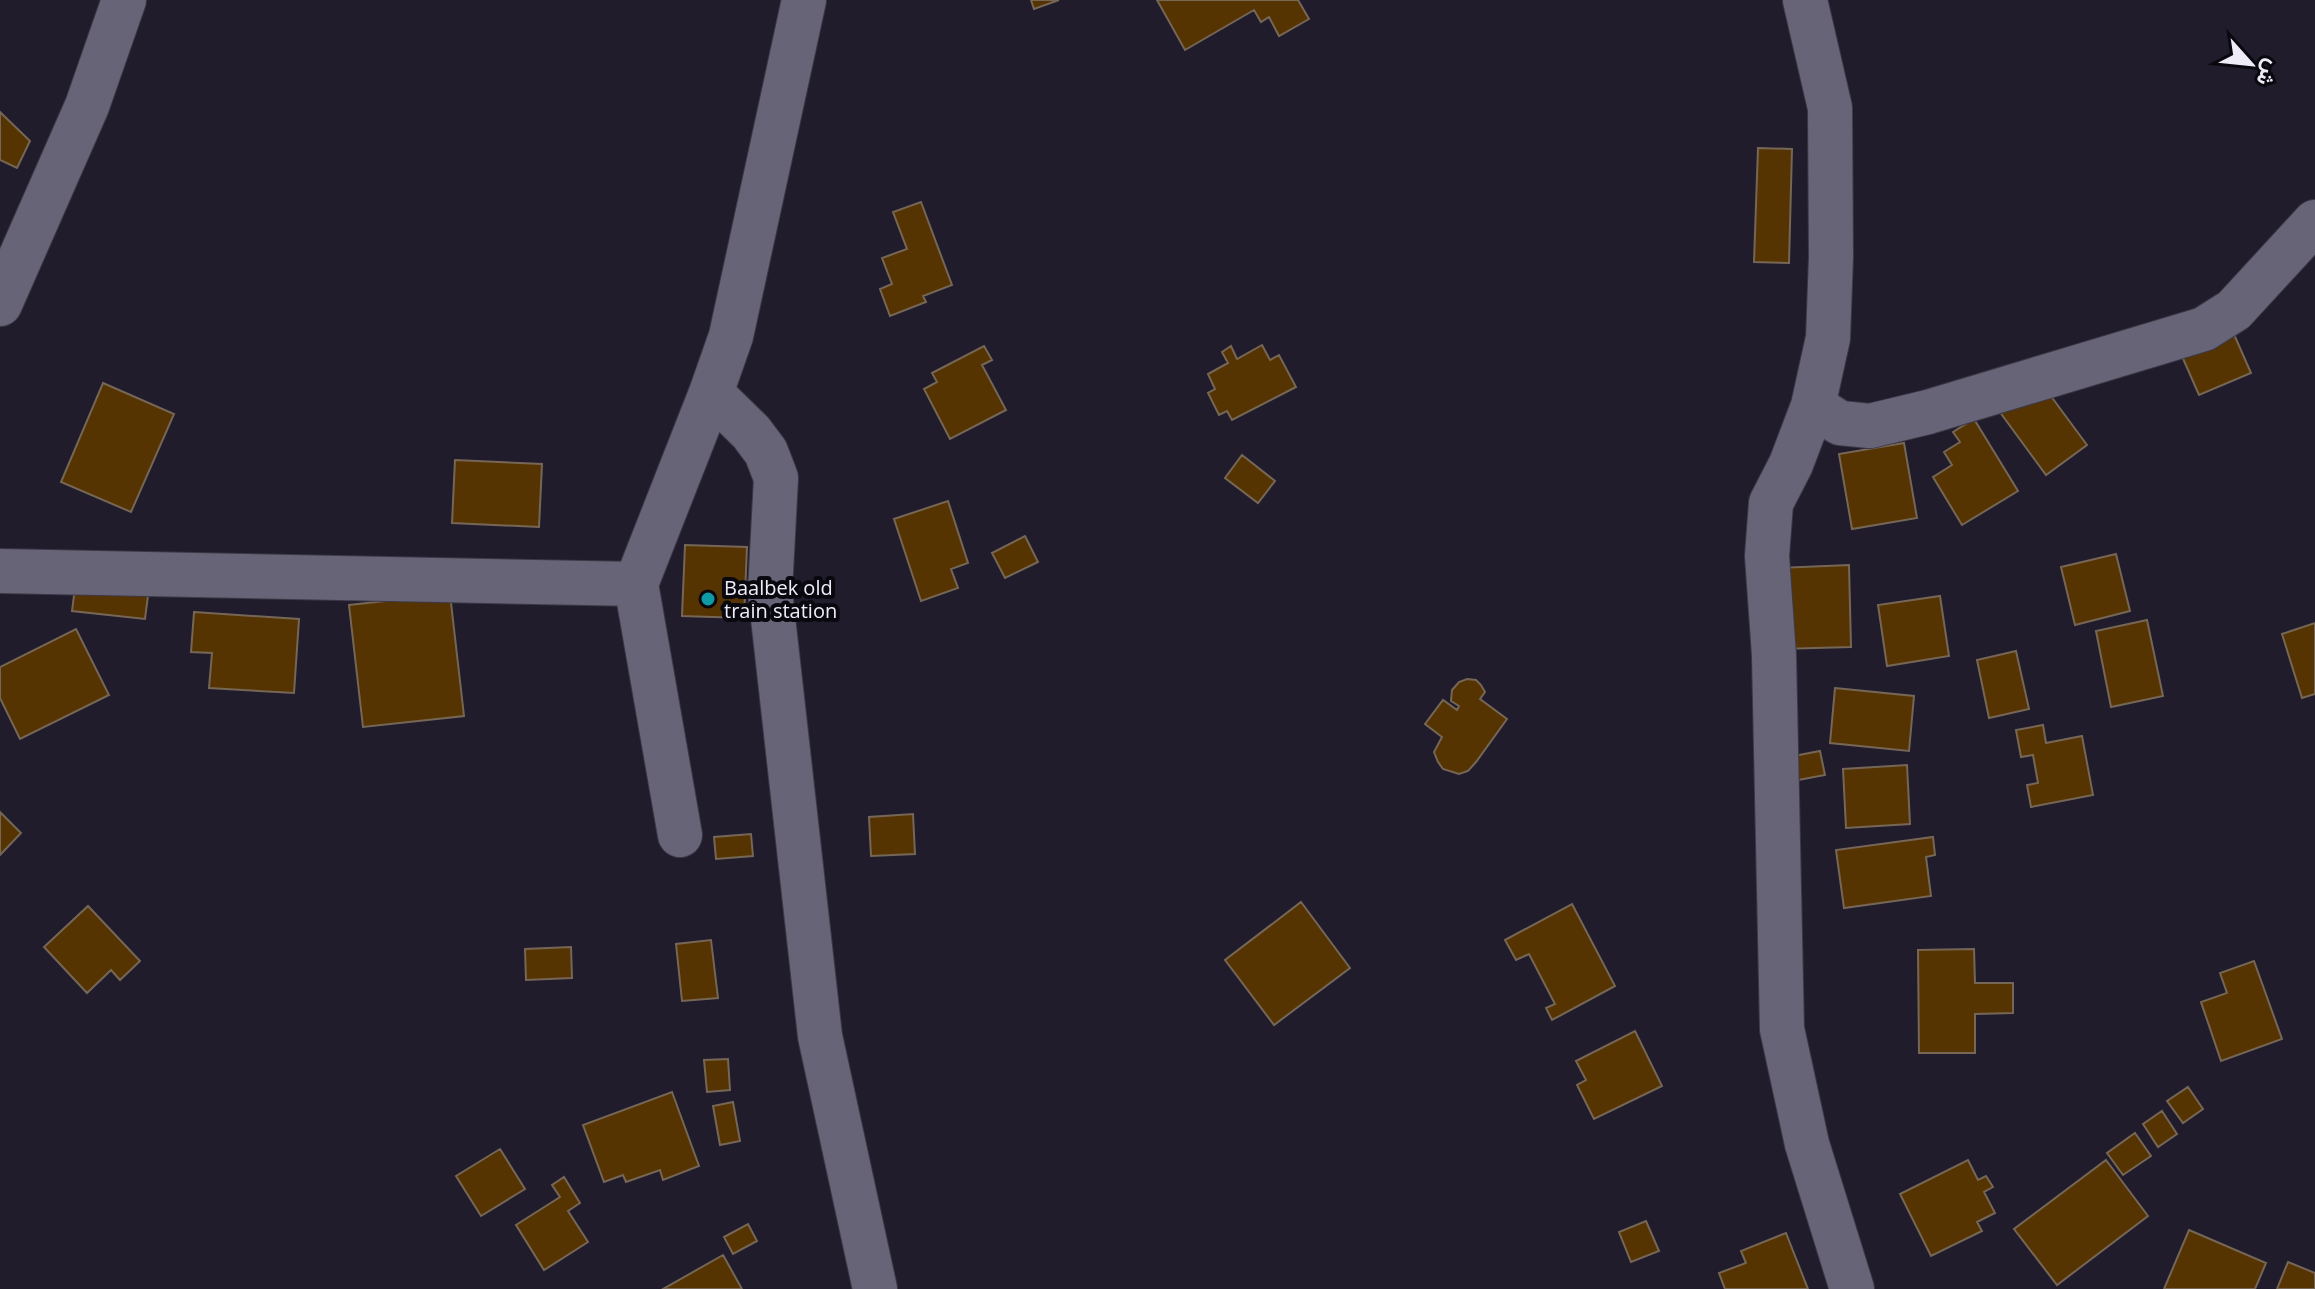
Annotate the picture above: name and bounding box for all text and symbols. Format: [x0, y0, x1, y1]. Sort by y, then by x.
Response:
north arrow [2211, 24, 2291, 104]
text: ش [2250, 55, 2289, 92]
place label: Baalbek old train station [724, 574, 837, 624]
marker: Baalbek old train station [699, 590, 717, 608]

